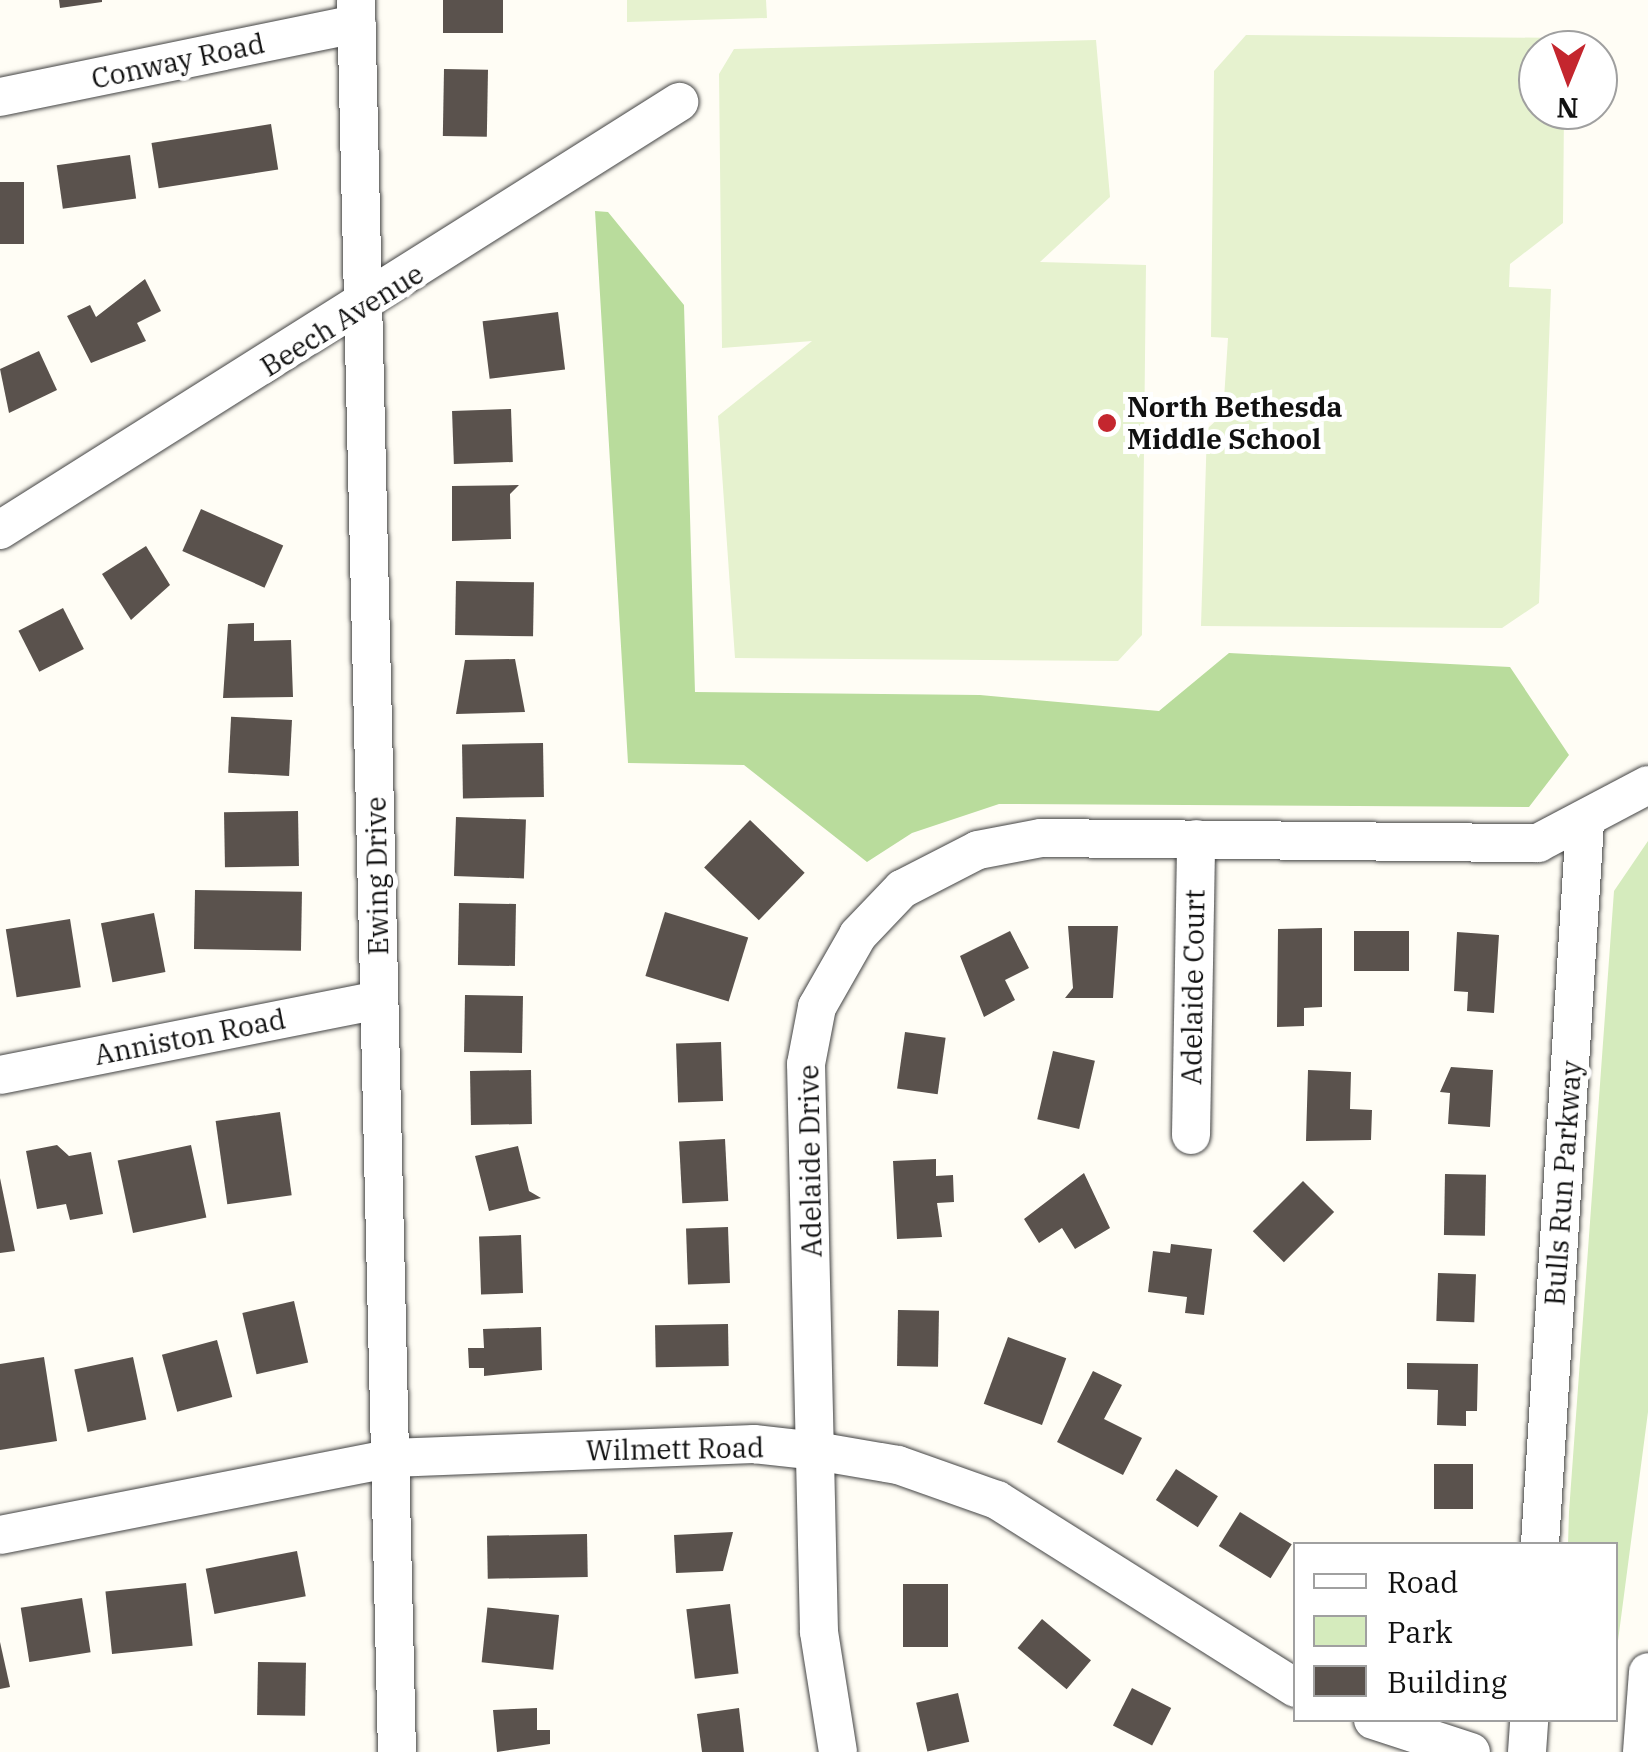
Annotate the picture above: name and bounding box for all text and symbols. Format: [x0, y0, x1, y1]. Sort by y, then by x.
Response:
street label: Conway Road [88, 26, 268, 96]
north arrow [1518, 30, 1618, 130]
text: N [1556, 90, 1579, 127]
street label: Beech Avenue [254, 257, 430, 383]
place label: North Bethesda Middle School [1127, 390, 1342, 456]
marker: North Bethesda Middle School [1096, 412, 1118, 434]
street label: Ewing Drive [359, 796, 395, 956]
street label: Adelaide Court [1174, 889, 1212, 1085]
street label: Anniston Road [92, 1002, 288, 1072]
street label: Bulls Run Parkway [1538, 1059, 1588, 1307]
street label: Adelaide Drive [792, 1064, 828, 1258]
street label: Wilmett Road [586, 1431, 764, 1467]
legend [1293, 1542, 1618, 1722]
text: Road [1387, 1562, 1459, 1601]
text: Park [1387, 1612, 1453, 1651]
text: Building [1387, 1662, 1507, 1701]

